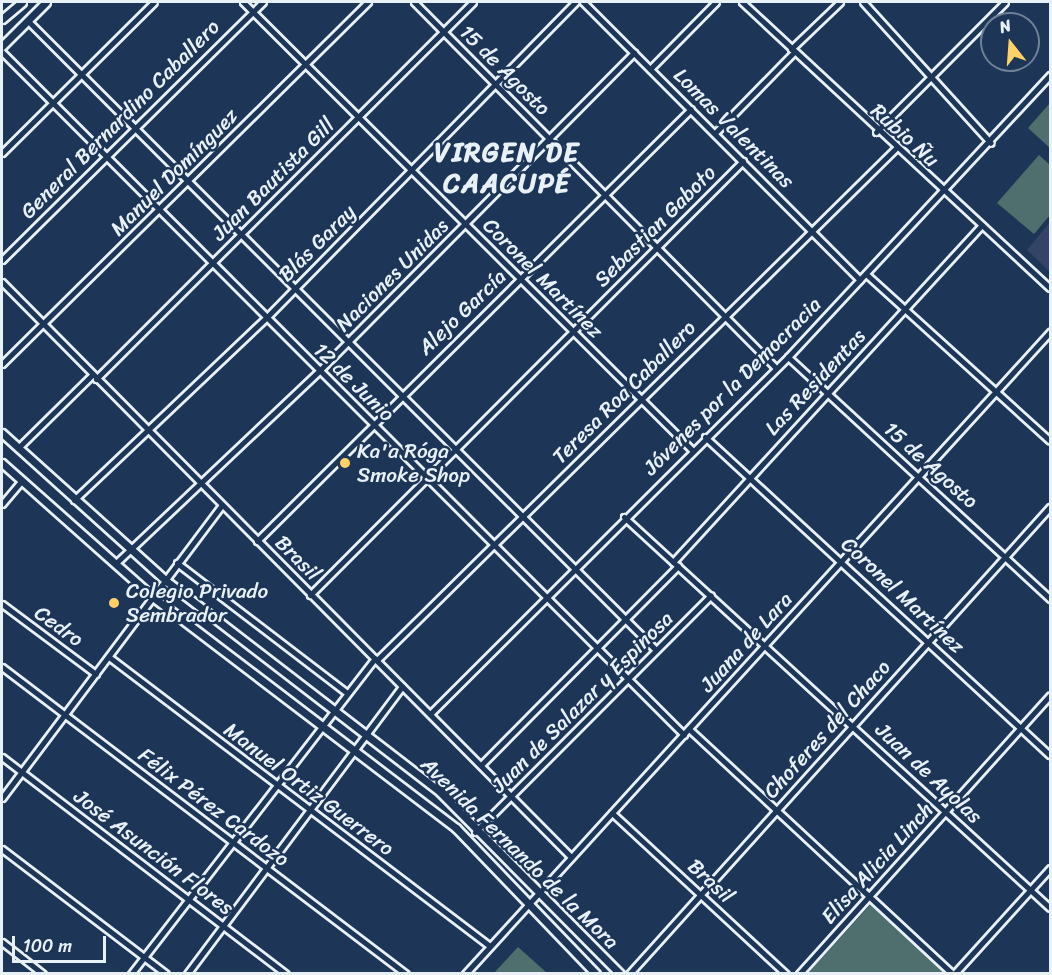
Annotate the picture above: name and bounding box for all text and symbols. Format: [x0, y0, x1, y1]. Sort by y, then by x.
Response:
text: N [996, 11, 1015, 42]
north arrow [980, 12, 1040, 72]
street label: General Bernardino Caballero [15, 14, 225, 224]
street label: 15 de Agosto [454, 19, 556, 121]
street label: Lomas Valentinas [669, 63, 799, 193]
street label: Rubio Ñu [866, 98, 944, 172]
street label: Manuel Domínguez [105, 103, 243, 241]
street label: Juan Bautista Gill [206, 112, 340, 246]
district label: VIRGEN DE CAACUPÉ [434, 136, 580, 199]
street label: Sebastian Gaboto [589, 160, 721, 292]
street label: Blás Garay [273, 199, 361, 287]
street label: Naciones Unidas [330, 213, 454, 337]
street label: Coronel Martínez [478, 213, 608, 343]
street label: Alejo García [413, 264, 511, 360]
street label: Jóvenes por la Democracia [638, 292, 826, 480]
street label: Teresa Roa Caballero [547, 315, 701, 469]
street label: Las Residentas [759, 324, 871, 440]
street label: 12 de Junio [308, 337, 400, 427]
street label: 15 de Agosto [879, 416, 983, 514]
place label: Ka'a Róga Smoke Shop [357, 438, 470, 488]
marker: Ka'a Róga Smoke Shop [338, 456, 352, 470]
street label: Brasil [270, 530, 326, 586]
street label: Coronel Martínez [836, 531, 970, 659]
place label: Colegio Privado Sembrador [126, 578, 268, 628]
street label: Juana de Lara [695, 587, 797, 697]
marker: Colegio Privado Sembrador [107, 596, 121, 610]
street label: Cedro [30, 600, 88, 652]
street label: Juan de Salazar y Espinosa [486, 606, 678, 798]
street label: Choferes del Chaco [758, 655, 896, 803]
street label: Manuel Ortiz Guerrero [219, 717, 399, 861]
street label: Juan de Ayolas [871, 717, 987, 829]
street label: Félix Pérez Cardozo [133, 742, 295, 872]
street label: Avenida Fernando de la Mora [416, 752, 624, 954]
street label: José Asunción Flores [70, 784, 238, 920]
street label: Elisa Alicia Linch [816, 797, 938, 929]
street label: Brasil [683, 853, 739, 909]
scale bar [15, 924, 110, 962]
text: 100 m [23, 930, 72, 962]

